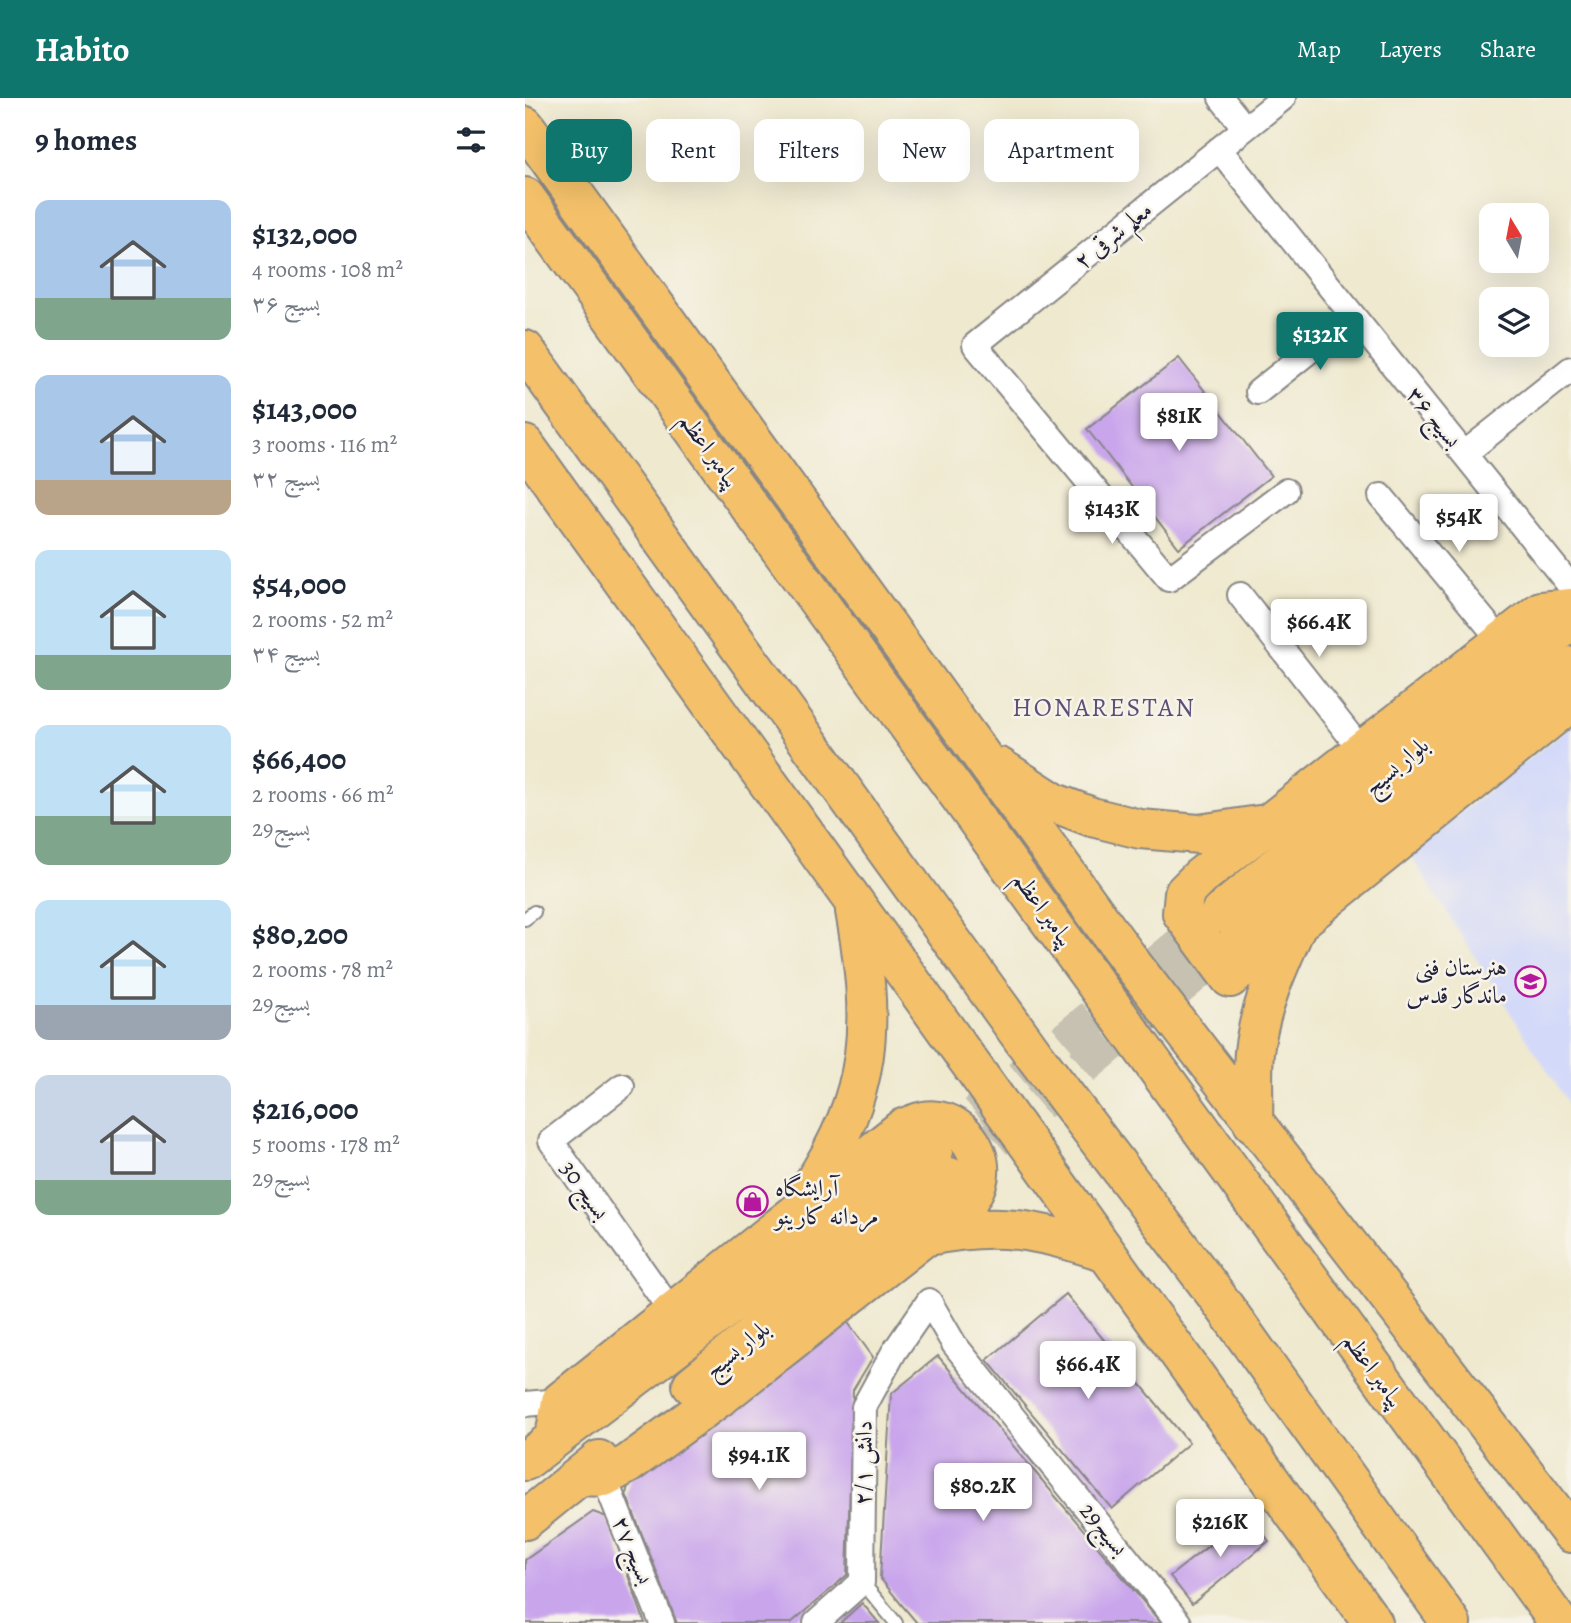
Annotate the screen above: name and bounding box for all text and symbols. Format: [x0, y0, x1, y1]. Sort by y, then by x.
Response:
text: Habito [35, 27, 130, 72]
text: Map [1297, 33, 1341, 65]
text: Layers [1379, 33, 1442, 65]
text: Share [1480, 33, 1536, 65]
chip: Buy [546, 119, 632, 182]
chip: Rent [646, 119, 740, 182]
chip: Filters [754, 119, 864, 182]
chip: New [878, 119, 970, 182]
chip: Apartment [984, 119, 1139, 182]
text: 9 homes [35, 120, 137, 160]
icon: filters [452, 121, 490, 159]
street label: معلم شرقی ۲ [1067, 194, 1164, 283]
north arrow [1479, 203, 1549, 273]
map controls [1479, 203, 1549, 357]
text: $132,000 [252, 214, 357, 254]
icon: home [91, 228, 175, 312]
text: 4 rooms · 108 m² [252, 254, 403, 285]
button: layers [1479, 287, 1549, 357]
text: بسیج ۳۶ [252, 288, 320, 319]
pin: $132K [1271, 313, 1369, 372]
text: $132K [1292, 319, 1348, 350]
street label: بسیج ۳۶ [1395, 379, 1469, 458]
text: $143,000 [252, 389, 357, 429]
pin: $81K [1138, 394, 1220, 453]
text: $81K [1156, 400, 1202, 431]
icon: home [91, 403, 175, 487]
street label: پیامبر اعظم [667, 406, 748, 498]
text: 3 rooms · 116 m² [252, 429, 397, 460]
text: بسیج ۳۲ [252, 463, 320, 494]
pin: $143K [1063, 486, 1161, 546]
text: $143K [1085, 493, 1139, 524]
pin: $54K [1418, 494, 1500, 554]
text: $54K [1436, 501, 1482, 532]
text: $54,000 [252, 564, 346, 604]
icon: home [91, 578, 175, 662]
pin: $66.4K [1262, 600, 1376, 659]
text: 2 rooms · 52 m² [252, 604, 393, 635]
text: $66.4K [1287, 606, 1351, 637]
text: بسیج ۳۴ [252, 638, 320, 669]
district label: HONARESTAN [1012, 690, 1196, 725]
street label: بلوار بسیج [1357, 729, 1439, 807]
text: $66,400 [252, 739, 346, 779]
icon: home [91, 753, 175, 837]
text: 2 rooms · 66 m² [252, 779, 394, 810]
text: بسیج29 [252, 813, 310, 844]
street label: پیامبر اعظم [1001, 865, 1082, 957]
text: $80,200 [252, 914, 348, 954]
icon: home [91, 928, 175, 1012]
place label: هنرستان فنی ماندگار قدس [1406, 951, 1507, 1011]
text: 2 rooms · 78 m² [252, 954, 393, 985]
school or university icon: هنرستان فنی ماندگار قدس [1513, 964, 1547, 998]
text: بسیج29 [252, 988, 310, 1019]
text: $216,000 [252, 1089, 359, 1129]
icon: home [91, 1103, 175, 1187]
text: 5 rooms · 178 m² [252, 1129, 400, 1160]
street label: بسیج 30 [549, 1154, 617, 1230]
text: بسیج29 [252, 1163, 310, 1194]
place label: آرایشگاه مردانه کارینو [773, 1172, 879, 1233]
shop icon: آرایشگاه مردانه کارینو [735, 1185, 769, 1219]
street label: بلوار بسیج [697, 1313, 780, 1389]
street label: پیامبر اعظم [1331, 1326, 1412, 1418]
pin: $66.4K [1031, 1342, 1145, 1401]
text: $66.4K [1056, 1348, 1120, 1379]
street label: دانش ۲/۱ [846, 1420, 880, 1506]
pin: $94.1K [702, 1432, 816, 1492]
text: $94.1K [728, 1439, 790, 1470]
pin: $80.2K [926, 1464, 1040, 1523]
text: $80.2K [950, 1470, 1016, 1501]
street label: بسیج29 [1069, 1495, 1136, 1566]
pin: $216K [1171, 1500, 1269, 1559]
text: $216K [1192, 1506, 1248, 1537]
street label: بسیج ۲۷ [600, 1511, 661, 1592]

